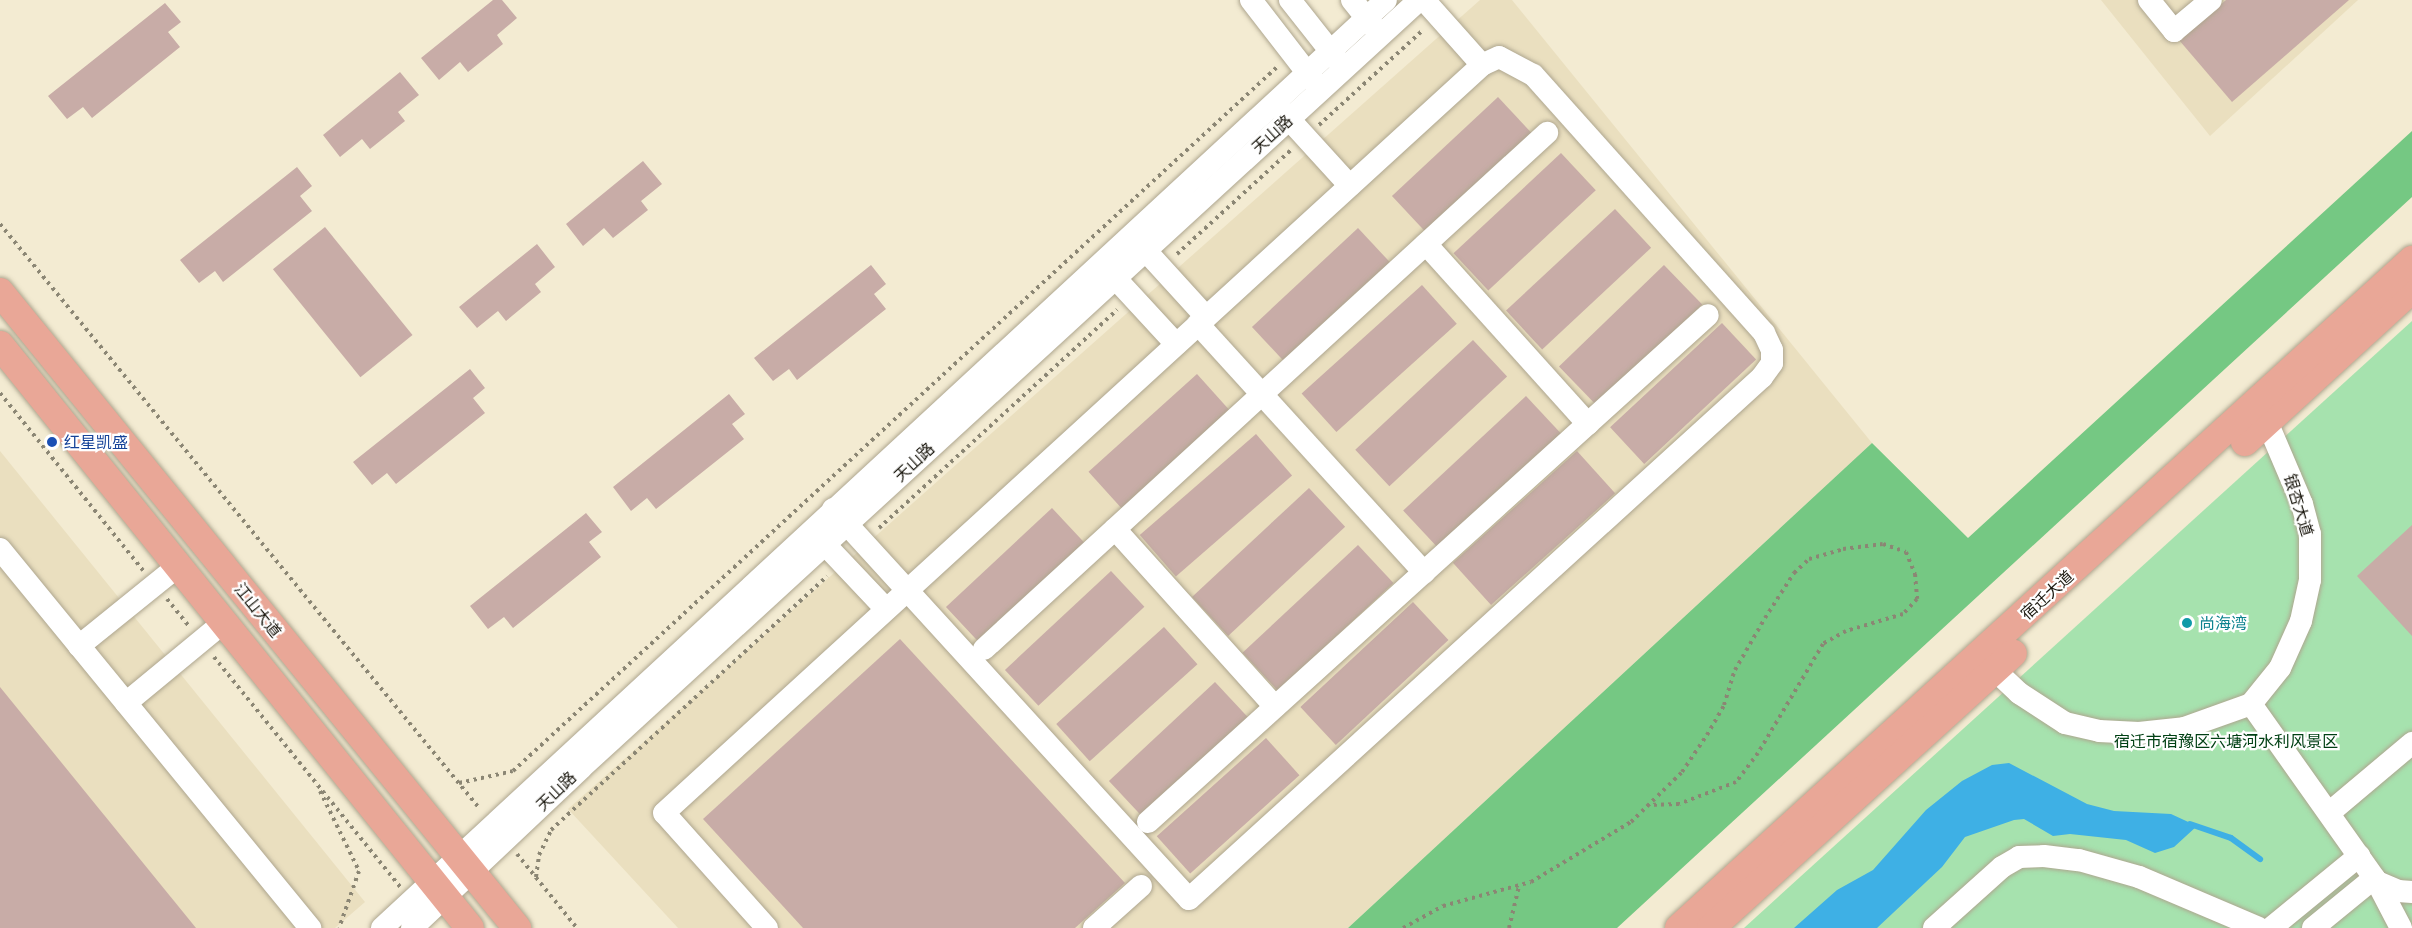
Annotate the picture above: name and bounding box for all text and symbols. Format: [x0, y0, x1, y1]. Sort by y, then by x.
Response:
street label: 天山路 [1248, 111, 1296, 157]
place label: 红星凯盛 [64, 432, 128, 452]
marker: 红星凯盛 [45, 435, 59, 449]
street label: 天山路 [890, 439, 938, 485]
street label: 银杏大道 [2280, 472, 2318, 538]
street label: 宿迁大道 [2017, 566, 2077, 624]
street label: 江山大道 [230, 579, 286, 641]
place label: 尚海湾 [2199, 613, 2247, 633]
marker: 尚海湾 [2180, 616, 2194, 630]
park label: 宿迁市宿豫区六塘河水利风景区 [2114, 731, 2338, 751]
street label: 天山路 [532, 767, 580, 815]

